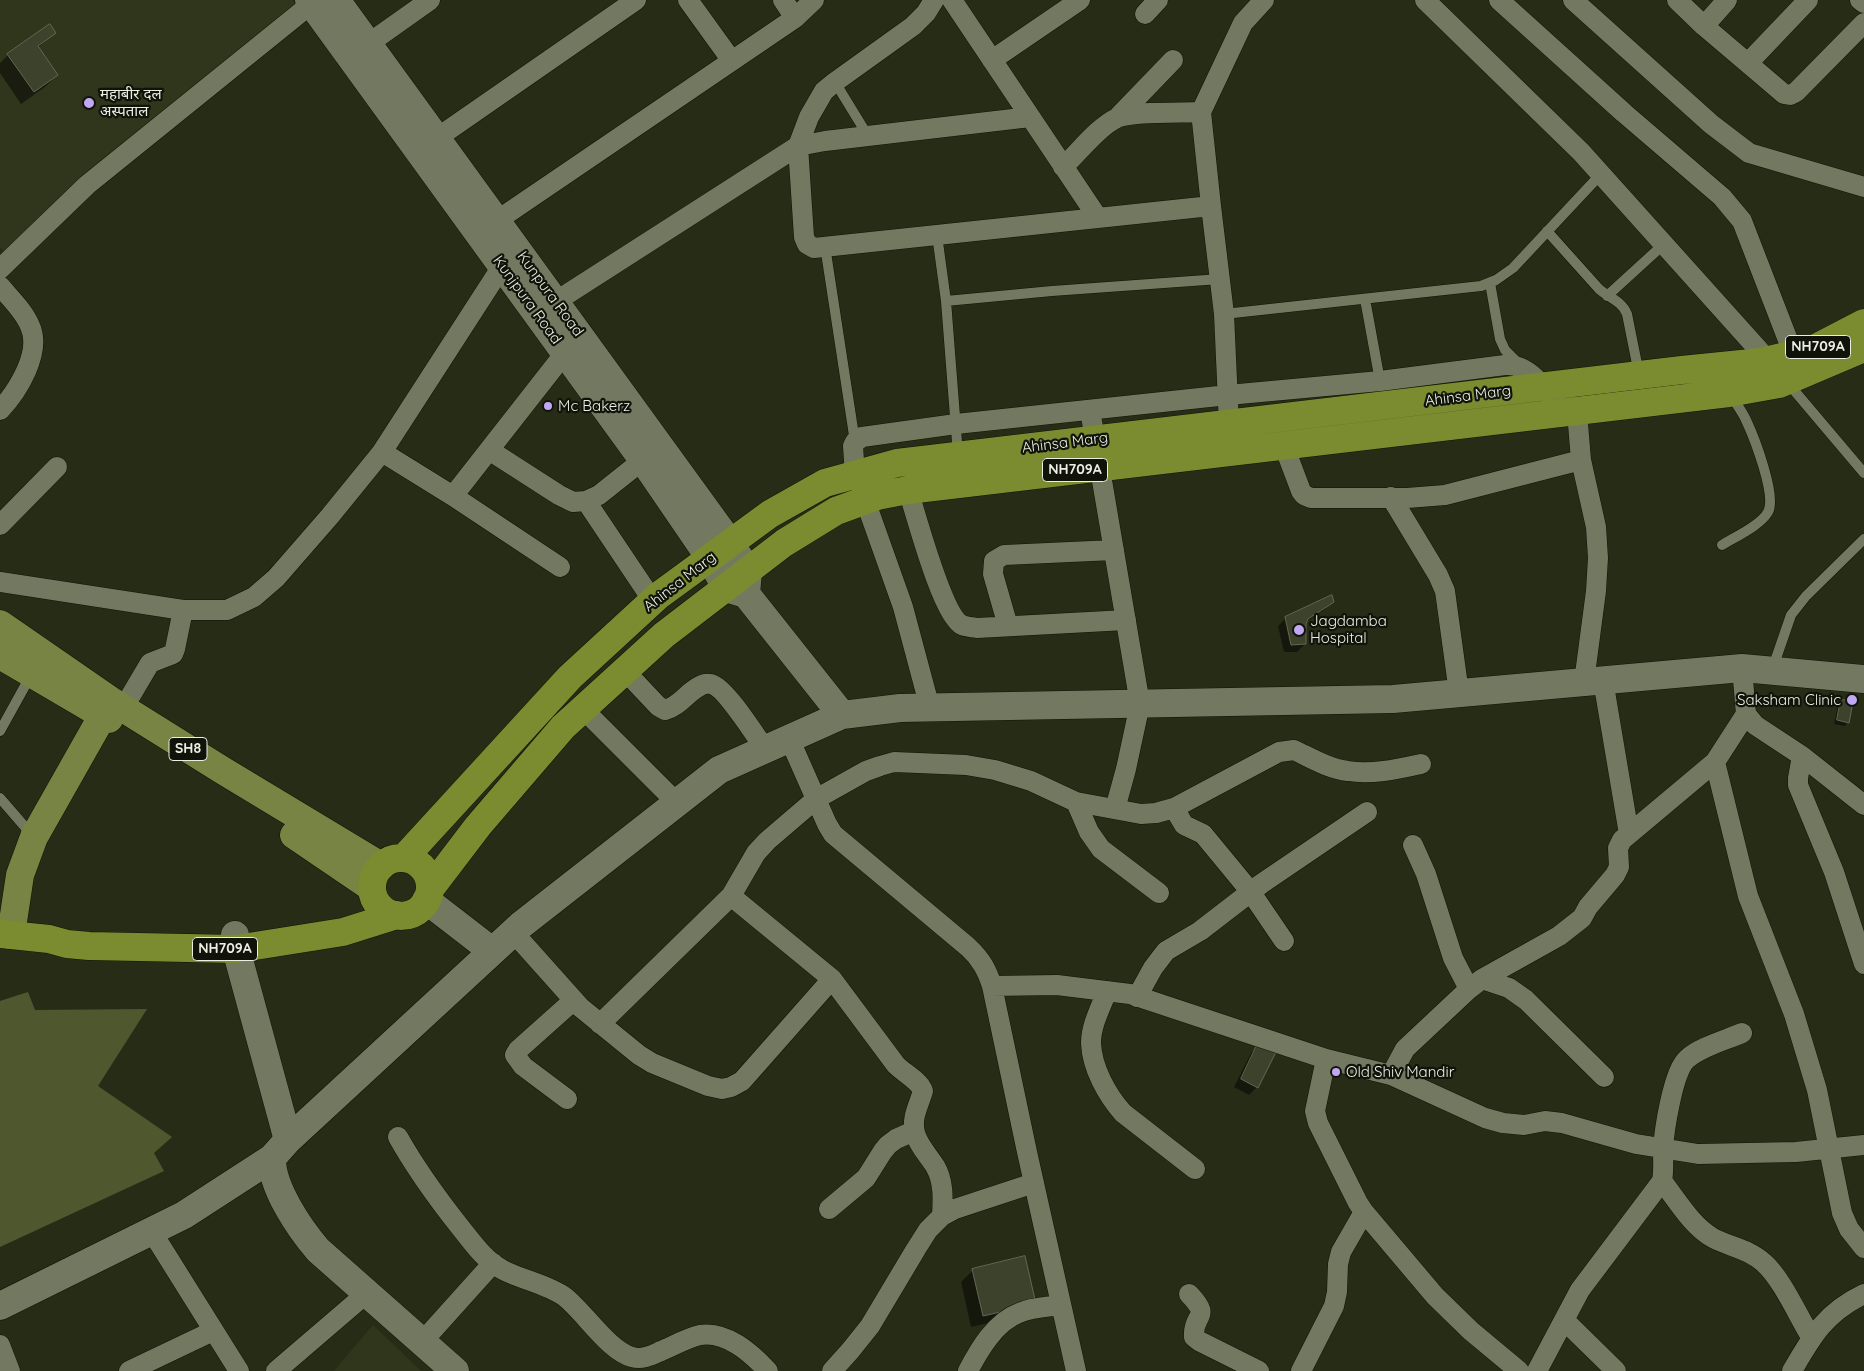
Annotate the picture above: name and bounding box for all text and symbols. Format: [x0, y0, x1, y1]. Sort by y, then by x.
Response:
place label: महाबीर दल अस्पताल [100, 85, 162, 120]
marker: महाबीर दल अस्पताल [82, 96, 96, 110]
street label: Kunpura Road [513, 248, 587, 340]
street label: Kunjpura Road [489, 252, 565, 348]
road number: NH709A [1786, 336, 1850, 358]
street label: Ahinsa Marg [1424, 382, 1512, 410]
place label: Mc Bakerz [558, 397, 630, 415]
marker: Mc Bakerz [542, 400, 554, 412]
street label: Ahinsa Marg [1021, 429, 1109, 457]
road number: NH709A [1042, 458, 1108, 482]
street label: Ahinsa Marg [640, 548, 720, 616]
place label: Jagdamba Hospital [1310, 612, 1387, 647]
marker: Jagdamba Hospital [1292, 623, 1306, 637]
place label: Saksham Clinic [1737, 691, 1841, 709]
marker: Saksham Clinic [1845, 693, 1859, 707]
road number: SH8 [169, 738, 207, 761]
road number: NH709A [192, 938, 258, 961]
place label: Old Shiv Mandir [1346, 1063, 1454, 1081]
marker: Old Shiv Mandir [1330, 1066, 1342, 1078]

